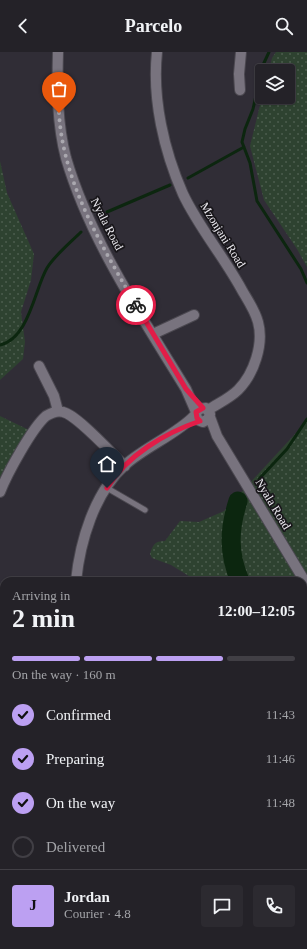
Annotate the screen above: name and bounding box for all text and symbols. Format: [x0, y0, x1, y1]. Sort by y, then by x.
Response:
icon: back [12, 15, 34, 37]
icon: search [273, 15, 295, 37]
text: Parcelo [125, 16, 182, 36]
map controls [255, 64, 295, 104]
button: layers [255, 64, 295, 104]
pin [42, 72, 76, 113]
icon: bag [48, 78, 70, 100]
street label: Nyala Road [88, 195, 126, 253]
street label: Mzonjani Road [197, 200, 249, 270]
courier [116, 285, 156, 325]
icon: bike [125, 294, 147, 316]
pin [90, 447, 124, 488]
icon: home [96, 453, 118, 475]
street label: Nyala Road [252, 476, 294, 532]
text: Arriving in [12, 588, 70, 603]
text: 12:00–12:05 [218, 603, 295, 619]
text: 2 min [12, 604, 75, 633]
text: On the way · 160 m [12, 667, 116, 682]
icon: check [12, 704, 34, 726]
text: Confirmed [46, 707, 111, 723]
text: 11:43 [266, 707, 295, 722]
icon: check [12, 748, 34, 770]
text: Preparing [46, 751, 104, 767]
text: 11:46 [266, 751, 295, 766]
icon: check [12, 792, 34, 814]
text: On the way [46, 795, 115, 811]
text: 11:48 [266, 795, 295, 810]
text: Delivered [46, 839, 105, 855]
button: chat [201, 885, 243, 927]
button: phone [253, 885, 295, 927]
text: Jordan [64, 889, 110, 905]
text: J [29, 897, 37, 913]
text: Courier · 4.8 [64, 906, 131, 921]

